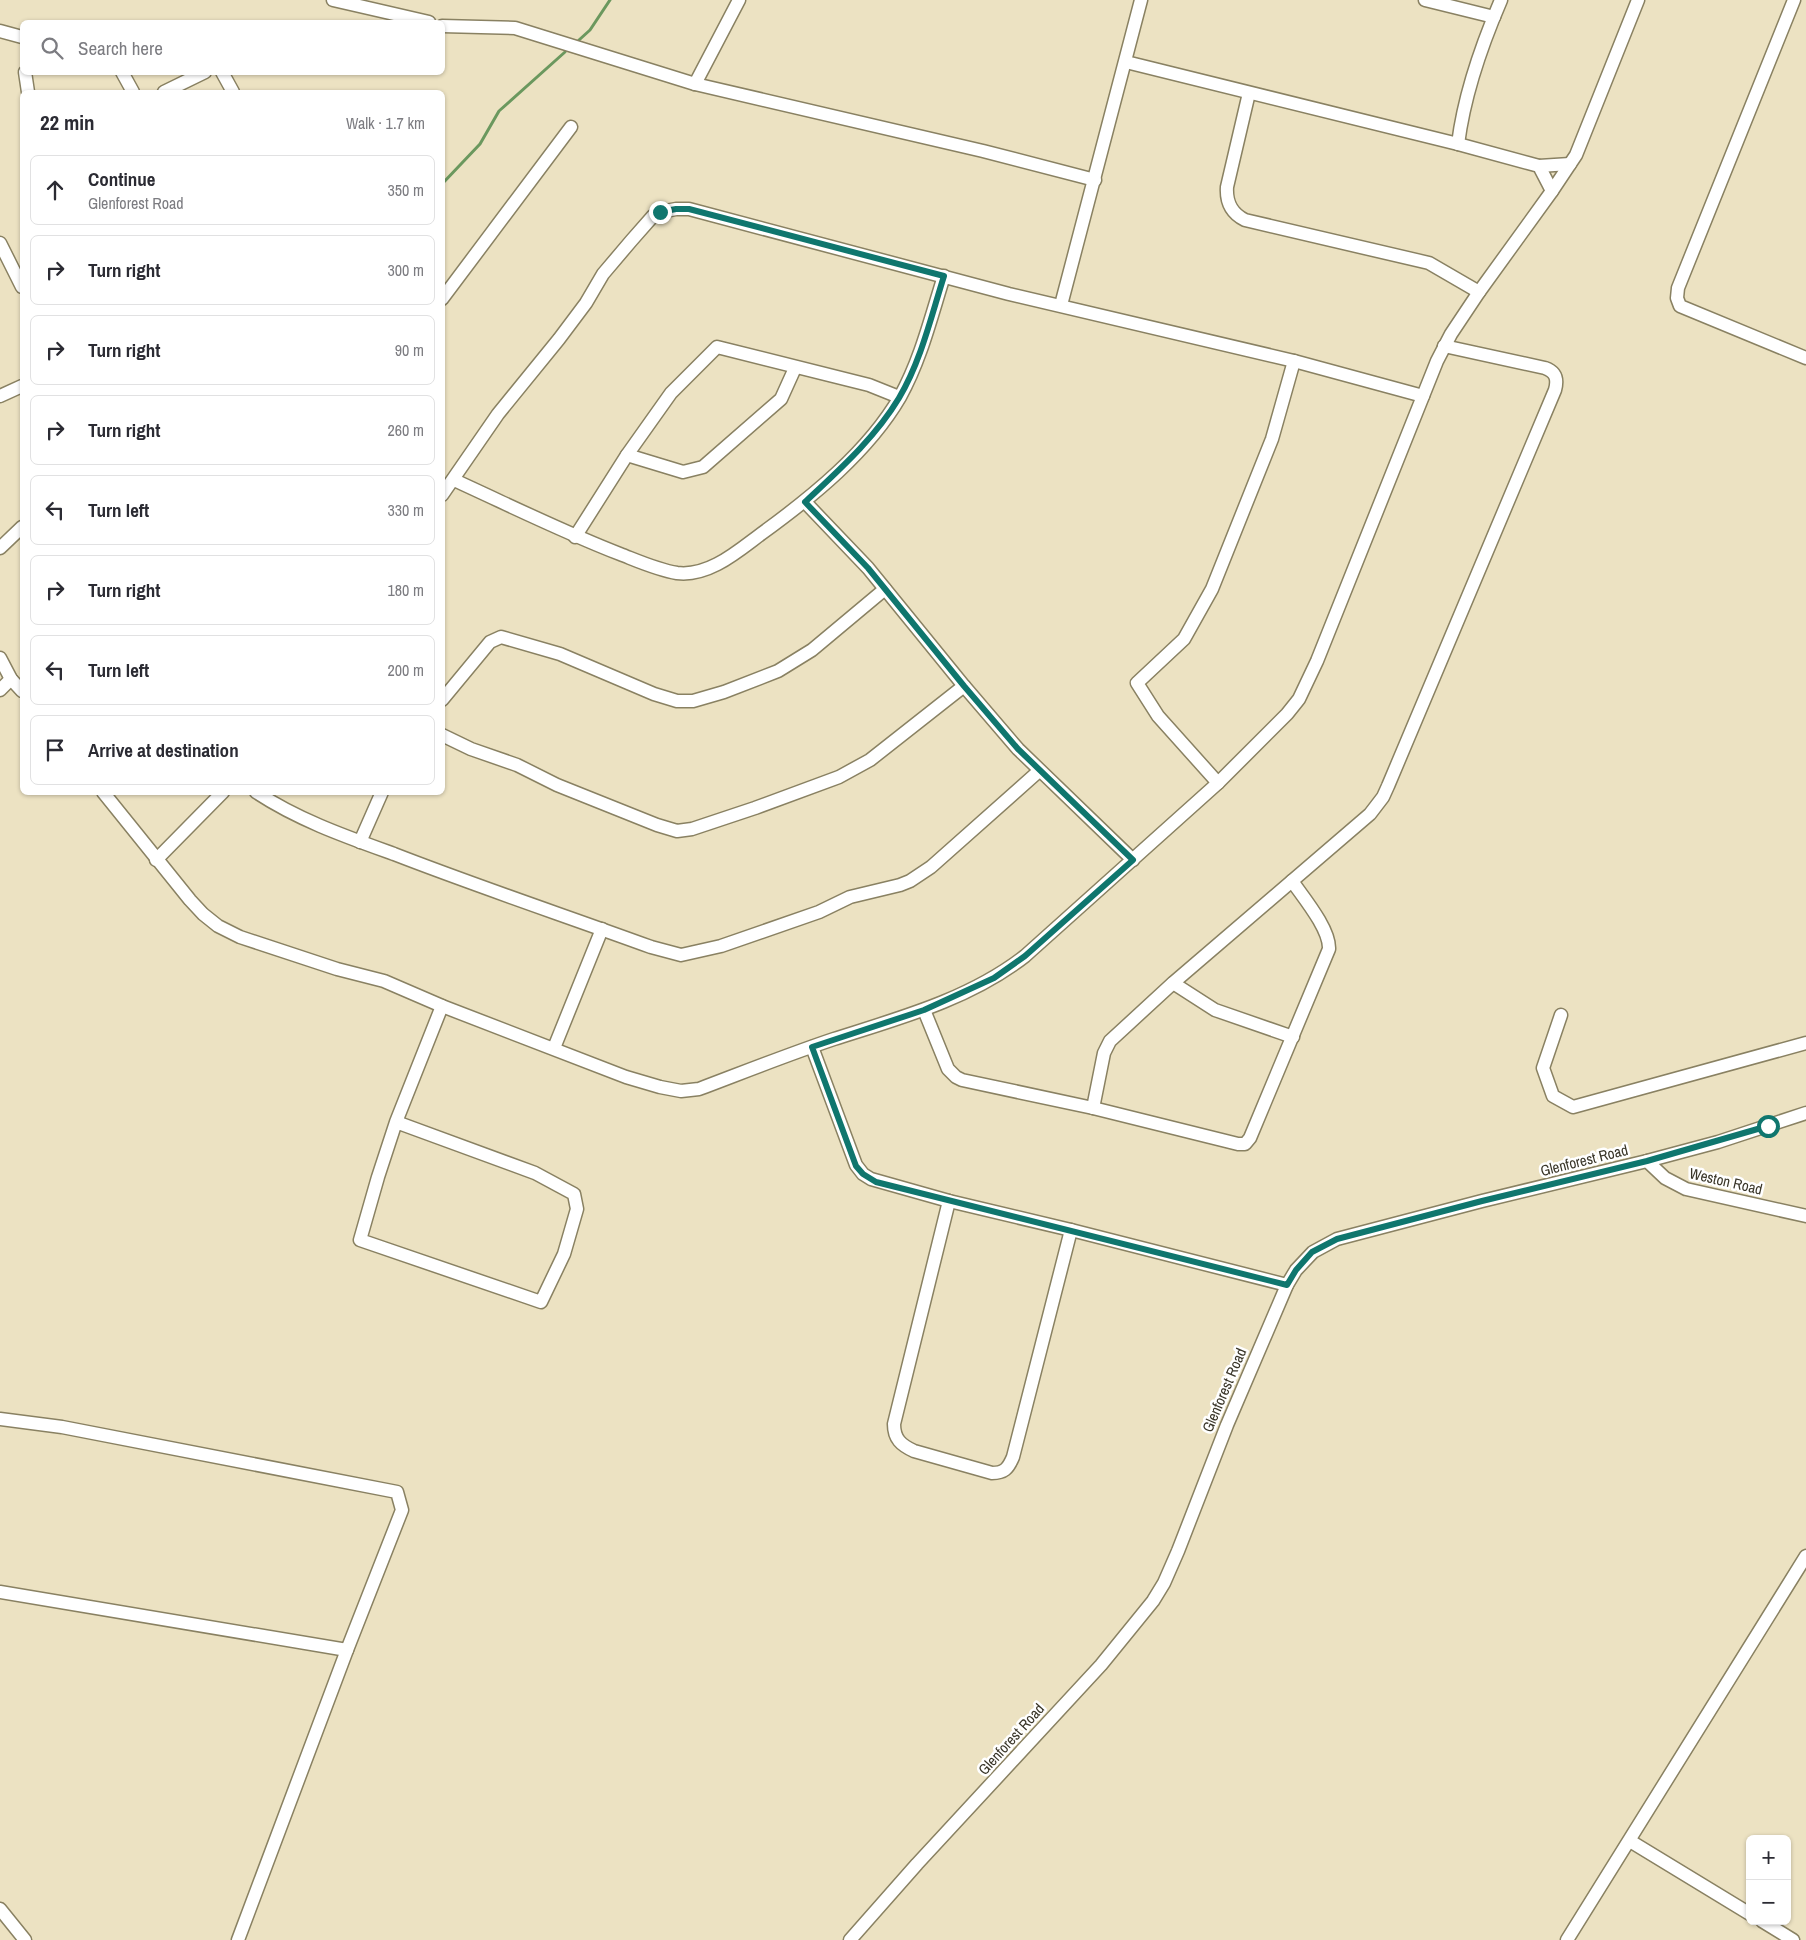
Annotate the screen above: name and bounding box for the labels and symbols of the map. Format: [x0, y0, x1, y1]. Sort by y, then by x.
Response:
route end [649, 201, 672, 224]
route start [1757, 1115, 1780, 1138]
street label: Glenforest Road [1538, 1139, 1630, 1181]
street label: Weston Road [1687, 1162, 1765, 1200]
street label: Glenforest Road [1197, 1345, 1251, 1435]
street label: Glenforest Road [973, 1699, 1049, 1779]

